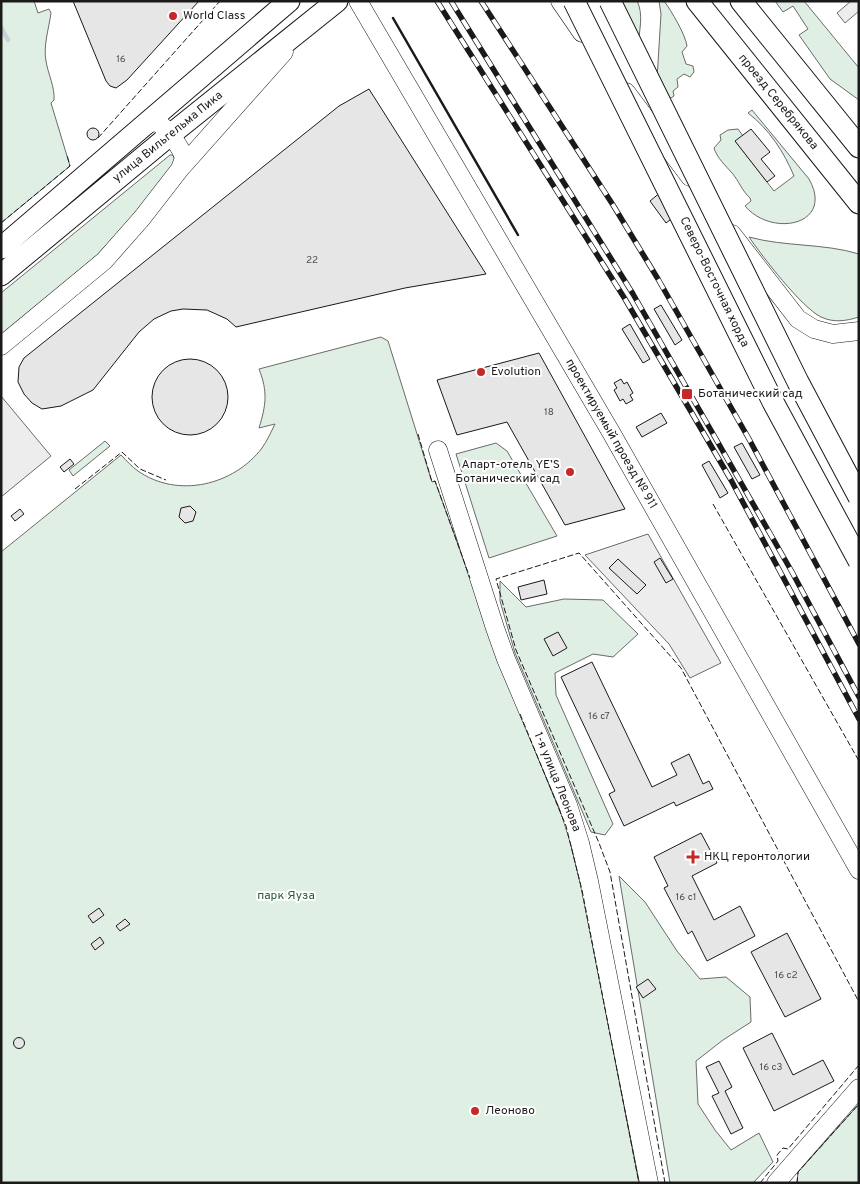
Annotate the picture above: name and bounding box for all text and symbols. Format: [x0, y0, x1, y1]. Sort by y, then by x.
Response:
place label: World Class [183, 8, 245, 24]
marker: World Class [167, 10, 179, 22]
street label: проезд Серебрякова [734, 51, 822, 153]
house number: 16 [116, 53, 126, 66]
street label: улица Вильгельма Пика [110, 88, 226, 186]
street label: Северо-Восточная хорда [675, 214, 753, 350]
house number: 22 [306, 254, 318, 267]
street label: проектируемый проезд № 911 [561, 356, 661, 512]
place label: Evolution [491, 364, 541, 380]
marker: Evolution [475, 366, 487, 378]
place label: Ботанический сад [698, 386, 803, 402]
marker: Ботанический сад [680, 387, 694, 401]
house number: 18 [544, 406, 554, 419]
place label: Апарт-отель YE’S Ботанический сад [455, 457, 560, 487]
marker: Апарт-отель YE’S Ботанический сад [564, 466, 576, 478]
house number: 16 с7 [588, 710, 610, 723]
street label: 1-я улица Леонова [530, 730, 584, 834]
place label: НКЦ геронтологии [704, 849, 810, 865]
marker: НКЦ геронтологии [686, 850, 700, 864]
park label: парк Яуза [257, 888, 315, 904]
house number: 16 с1 [676, 891, 696, 904]
house number: 16 с2 [774, 969, 798, 982]
house number: 16 с3 [759, 1061, 783, 1074]
place label: Леоново [485, 1103, 535, 1119]
marker: Леоново [469, 1105, 481, 1117]

